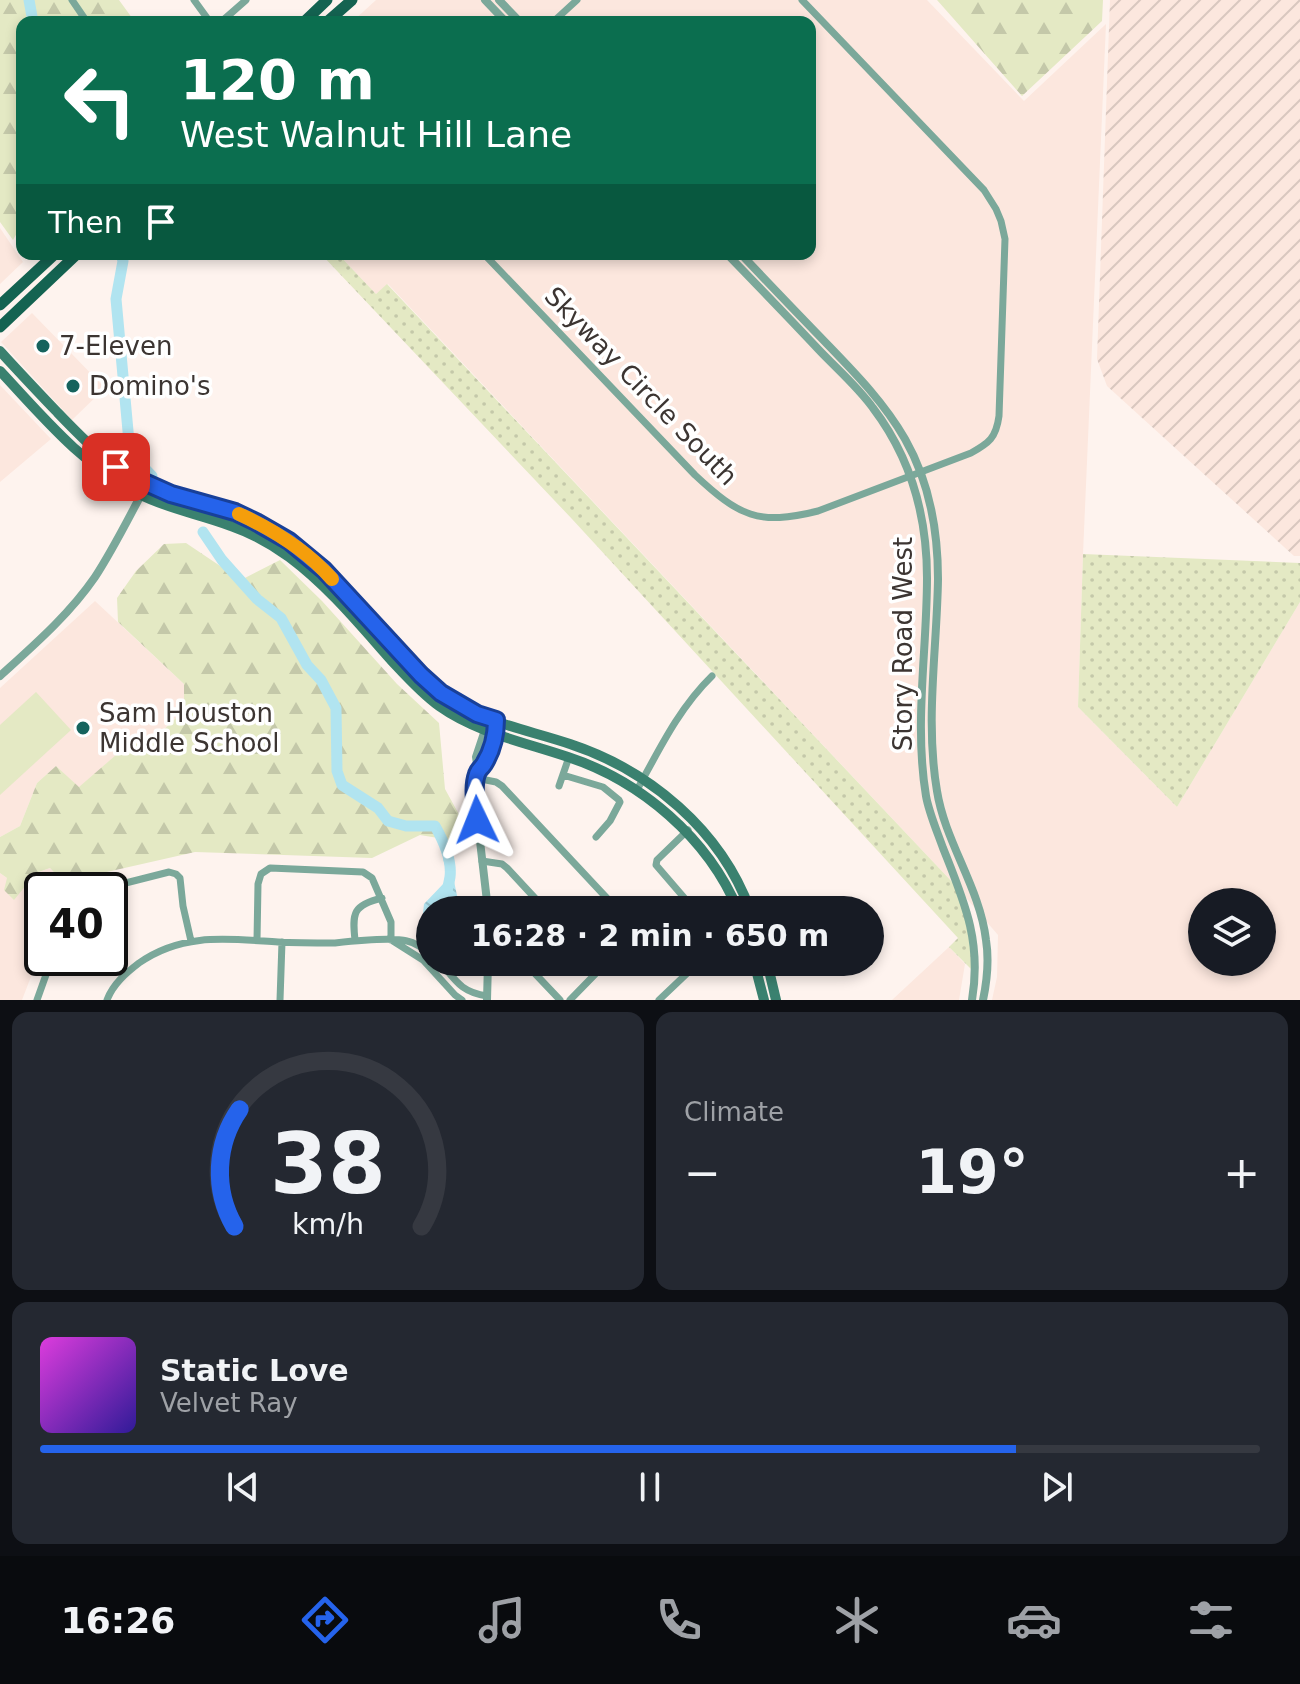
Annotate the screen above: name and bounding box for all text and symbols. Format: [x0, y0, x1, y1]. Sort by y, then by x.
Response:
text: 120 m [180, 47, 375, 112]
icon: left [48, 48, 152, 152]
text: West Walnut Hill Lane [180, 114, 572, 155]
icon: arrive [139, 200, 183, 244]
text: Then [48, 205, 123, 240]
street label: Skyway Circle South [539, 281, 743, 491]
place label: 7-Eleven [59, 331, 172, 361]
marker: 7-Eleven [34, 337, 52, 355]
place label: Domino's [89, 371, 211, 401]
marker: Domino's [64, 377, 82, 395]
pin [82, 433, 150, 501]
icon: arrive [94, 445, 138, 489]
street label: Story Road West [888, 537, 918, 751]
place label: Sam Houston Middle School [99, 698, 279, 758]
marker: Sam Houston Middle School [74, 719, 92, 737]
position arrow [435, 778, 519, 862]
speed limit sign: 40 [24, 872, 128, 976]
map controls [1188, 888, 1276, 976]
button: layers [1188, 888, 1276, 976]
text: 16:28 · 2 min · 650 m [471, 918, 829, 953]
text: Climate [684, 1097, 784, 1127]
text: 38 [270, 1116, 386, 1213]
text: 19° [915, 1137, 1029, 1207]
text: − [684, 1147, 721, 1198]
text: + [1223, 1147, 1260, 1198]
text: km/h [292, 1207, 364, 1241]
text: Static Love [160, 1353, 349, 1388]
text: Velvet Ray [160, 1388, 298, 1418]
icon: previous [221, 1465, 265, 1509]
icon: pause [628, 1465, 672, 1509]
icon: next [1035, 1465, 1079, 1509]
icon: directions [297, 1592, 353, 1648]
icon: music [474, 1592, 530, 1648]
icon: phone [651, 1592, 707, 1648]
icon: climate [829, 1592, 885, 1648]
icon: car [1006, 1592, 1062, 1648]
icon: filters [1183, 1592, 1239, 1648]
text: 16:26 [61, 1600, 175, 1641]

